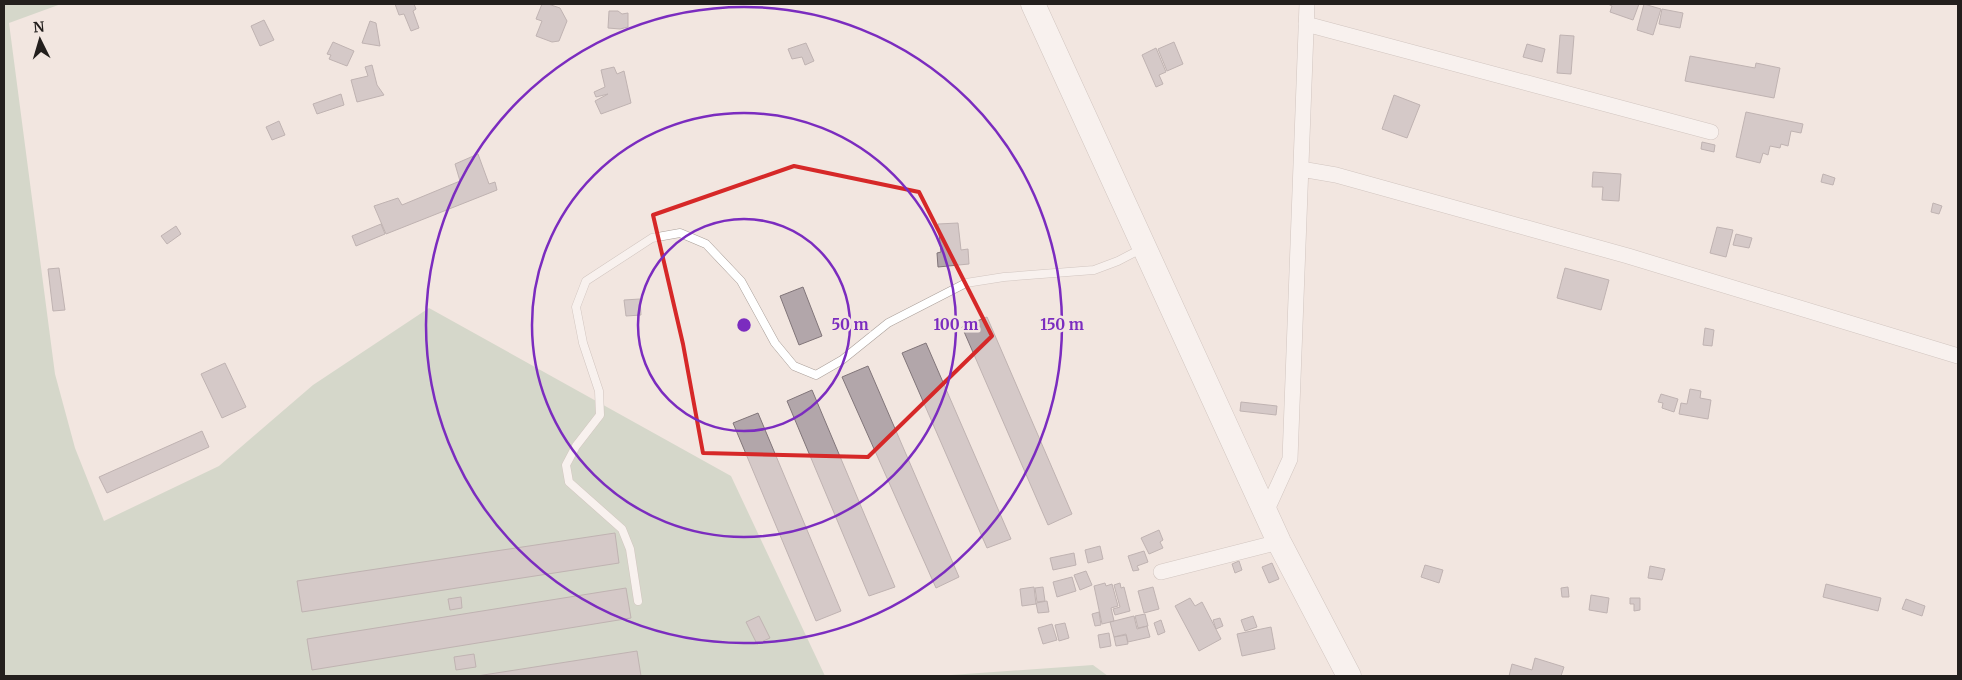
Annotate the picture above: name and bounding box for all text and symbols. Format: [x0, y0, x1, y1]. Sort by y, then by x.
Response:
north arrow [15, 15, 65, 65]
text: N [33, 18, 45, 36]
text: 50 m [831, 315, 869, 334]
text: 100 m [934, 315, 978, 334]
text: 150 m [1040, 315, 1084, 334]
centre of rings [735, 316, 753, 334]

